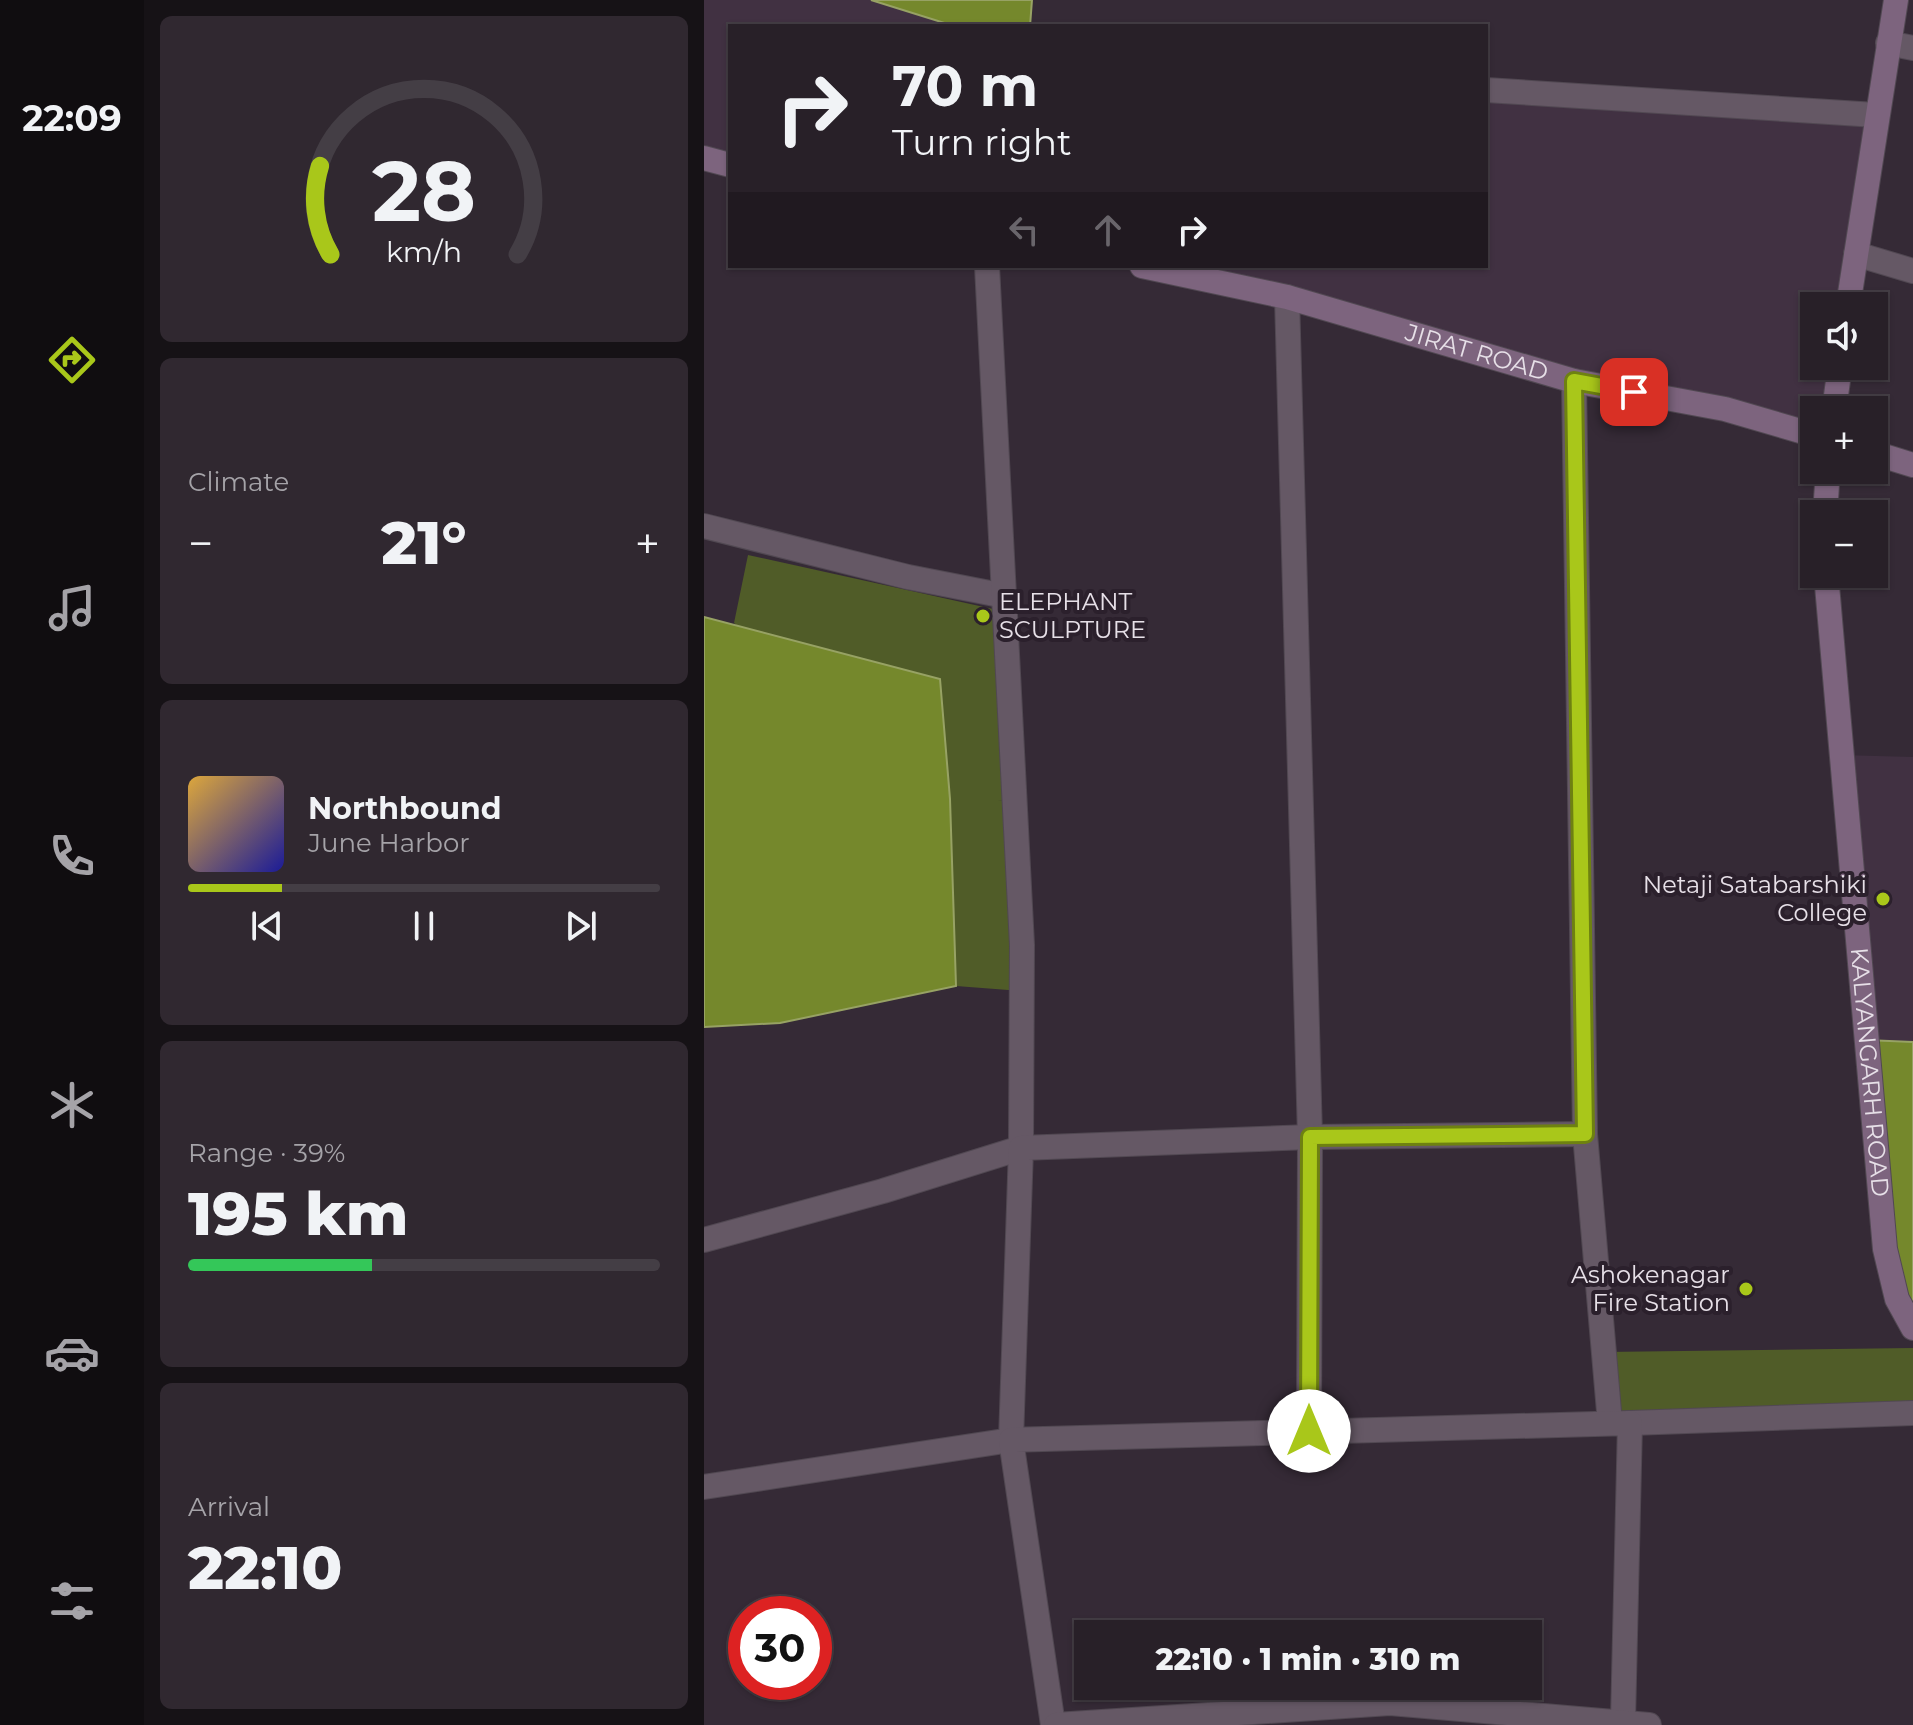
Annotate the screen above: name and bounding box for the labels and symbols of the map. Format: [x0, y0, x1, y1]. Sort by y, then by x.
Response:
street label: JIRAT ROAD [1401, 317, 1552, 387]
pin [1600, 358, 1668, 426]
place label: ELEPHANT SCULPTURE [999, 587, 1146, 644]
marker: ELEPHANT SCULPTURE [974, 607, 992, 625]
place label: Netaji Satabarshiki College [1643, 870, 1867, 927]
marker: Netaji Satabarshiki College [1874, 890, 1892, 908]
street label: KALYANGARH ROAD [1845, 946, 1895, 1198]
place label: Ashokenagar Fire Station [1571, 1260, 1730, 1317]
marker: Ashokenagar Fire Station [1737, 1280, 1755, 1298]
position arrow [1267, 1389, 1351, 1473]
speed limit sign: 30 [728, 1596, 832, 1700]

